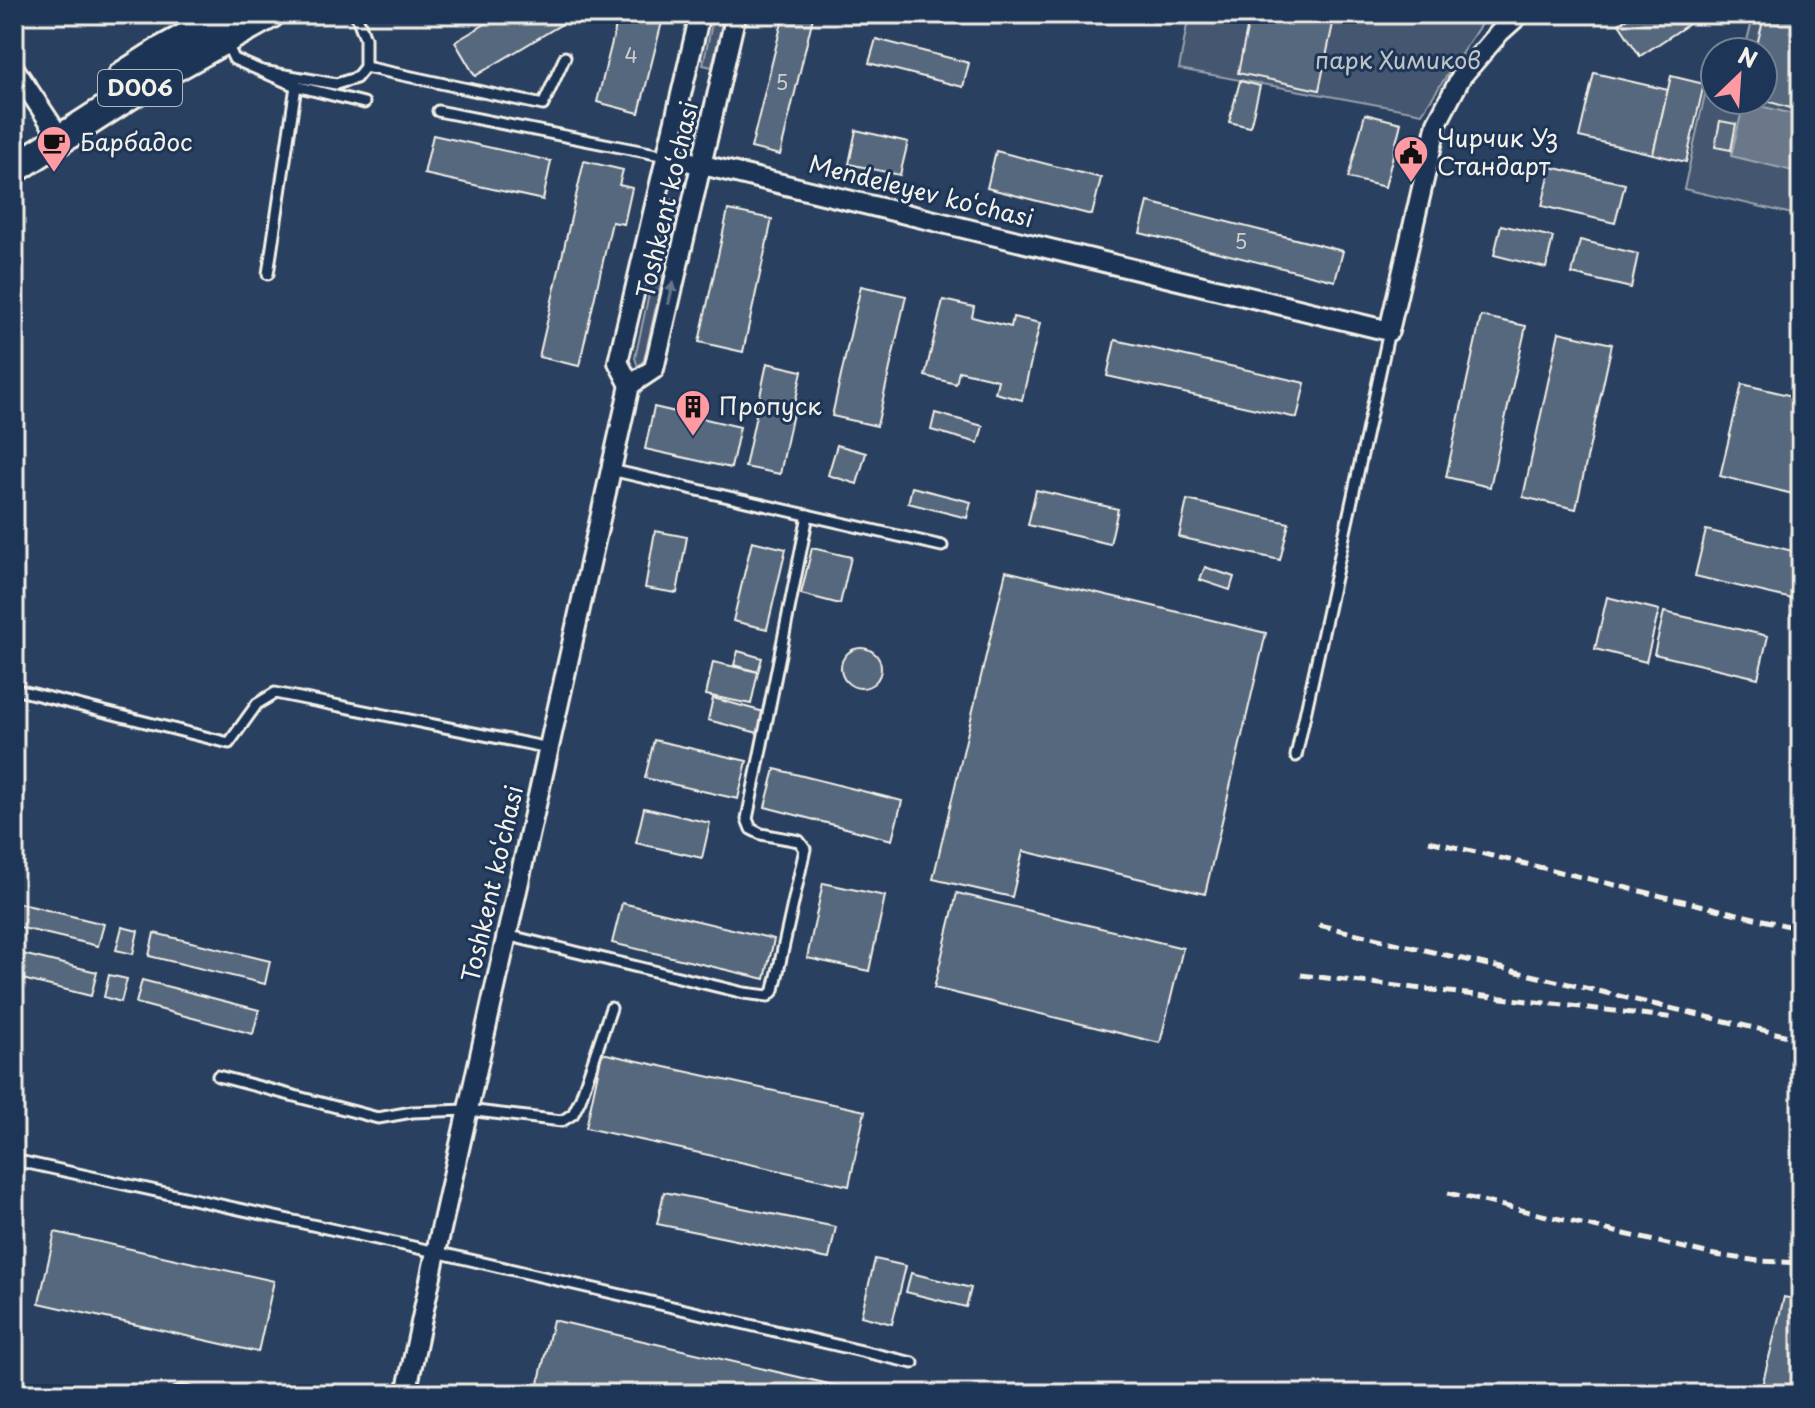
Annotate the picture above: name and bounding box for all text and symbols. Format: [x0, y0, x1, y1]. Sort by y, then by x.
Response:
north arrow [1699, 36, 1779, 116]
text: N [1733, 38, 1763, 75]
house number: 4 [624, 40, 638, 70]
park label: парк Химиков [1315, 41, 1481, 77]
house number: 5 [776, 67, 788, 97]
road number: D006 [98, 70, 182, 106]
street label: Toshkent ko‘chasi [626, 98, 706, 302]
place label: Чирчик Уз Стандарт [1437, 119, 1558, 183]
place label: Барбадос [80, 123, 193, 159]
cafe icon: Барбадос [35, 124, 73, 174]
public building icon: Чирчик Уз Стандарт [1392, 134, 1430, 184]
street label: Mendeleyev ko‘chasi [805, 145, 1038, 235]
house number: 5 [1235, 226, 1247, 256]
one-way arrow [665, 281, 678, 306]
place label: Пропуск [719, 387, 822, 423]
building icon: Пропуск [674, 388, 712, 438]
street label: Toshkent ko‘chasi [451, 782, 531, 986]

